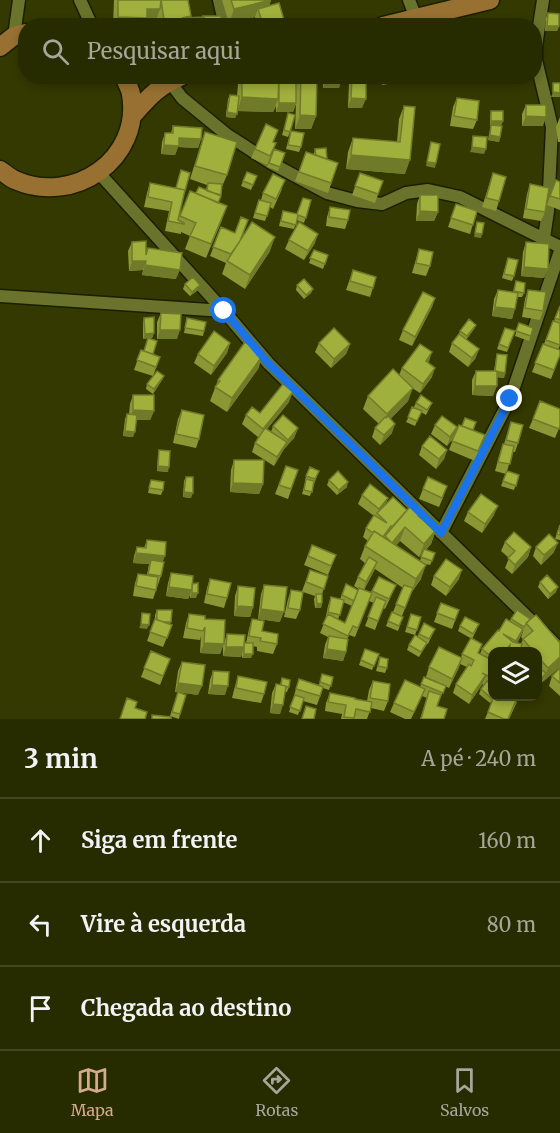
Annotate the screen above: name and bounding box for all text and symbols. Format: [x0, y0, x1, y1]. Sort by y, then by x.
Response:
search box [18, 18, 542, 84]
icon: search [39, 35, 72, 68]
text: Pesquisar aqui [87, 37, 241, 65]
route start [210, 297, 236, 323]
route end [496, 385, 522, 411]
map controls [488, 647, 542, 701]
button: layers [488, 647, 542, 701]
text: 3 min [24, 742, 98, 775]
text: A pé · 240 m [421, 746, 536, 771]
icon: ahead [24, 824, 57, 857]
text: Siga em frente [81, 826, 237, 854]
text: 160 m [478, 828, 536, 853]
icon: left [24, 908, 57, 941]
text: Vire à esquerda [81, 910, 246, 938]
text: 80 m [487, 912, 536, 937]
icon: arrive [24, 992, 57, 1025]
text: Chegada ao destino [81, 994, 291, 1022]
tab: Mapa [71, 1064, 114, 1120]
tab: Rotas [255, 1064, 298, 1120]
tab: Salvos [440, 1064, 489, 1120]

